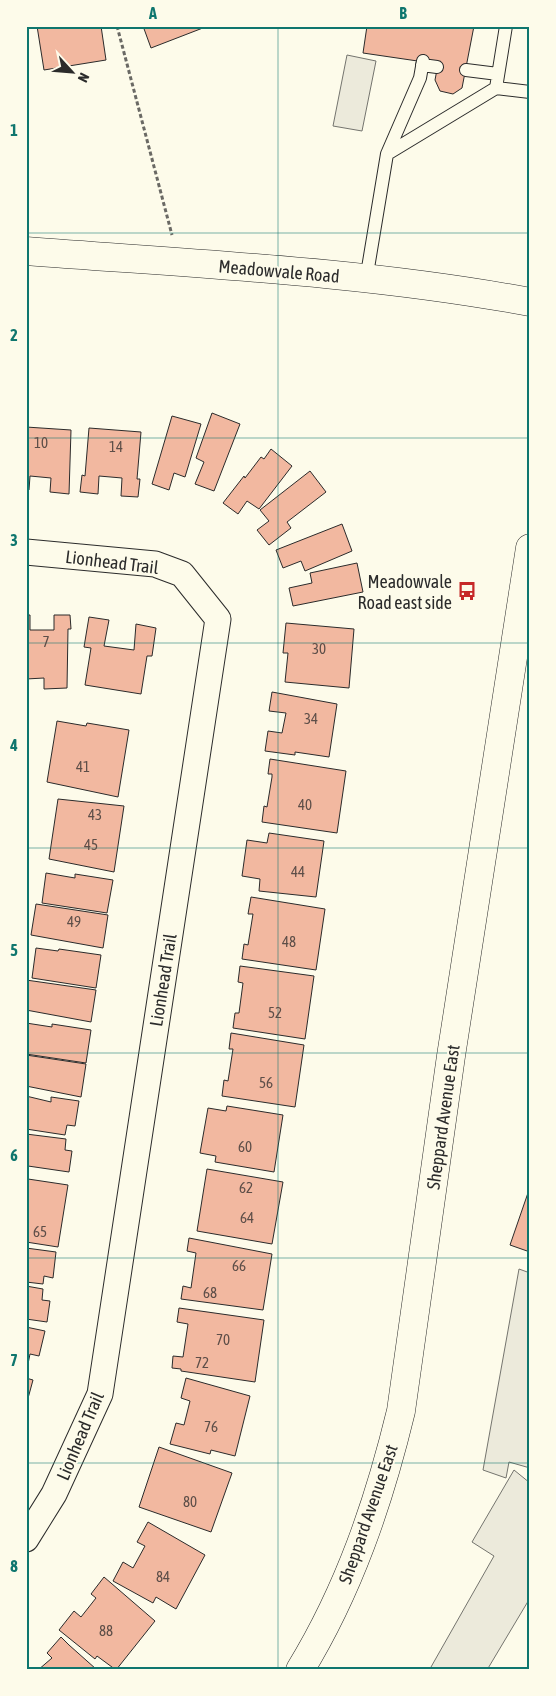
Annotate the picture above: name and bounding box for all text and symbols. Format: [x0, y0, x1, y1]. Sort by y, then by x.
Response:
text: A [148, 4, 157, 22]
text: B [399, 4, 407, 22]
north arrow [48, 48, 98, 98]
text: N [75, 70, 93, 85]
text: 1 [10, 121, 18, 139]
street label: Meadowvale Road [218, 255, 340, 287]
text: 2 [10, 326, 18, 344]
house number: 10 [34, 434, 48, 451]
house number: 14 [109, 438, 123, 455]
text: 3 [10, 531, 18, 549]
street label: Lionhead Trail [64, 546, 160, 578]
place label: Meadowvale Road east side [357, 571, 452, 613]
bus stop icon: Meadowvale Road east side [456, 580, 478, 602]
house number: 7 [42, 633, 50, 650]
house number: 30 [312, 640, 326, 657]
house number: 34 [304, 710, 318, 727]
text: 4 [9, 736, 18, 754]
house number: 41 [76, 758, 90, 775]
house number: 40 [298, 796, 312, 813]
house number: 43 [88, 806, 102, 823]
house number: 45 [84, 836, 98, 853]
house number: 44 [291, 863, 305, 880]
house number: 49 [67, 913, 81, 930]
street label: Lionhead Trail [145, 932, 181, 1028]
house number: 48 [282, 933, 296, 950]
text: 5 [10, 941, 18, 959]
house number: 52 [268, 1004, 282, 1021]
street label: Sheppard Avenue East [422, 1043, 464, 1191]
house number: 56 [259, 1074, 273, 1091]
house number: 60 [238, 1138, 252, 1155]
text: 6 [10, 1146, 18, 1164]
house number: 62 [239, 1179, 253, 1196]
house number: 64 [240, 1209, 254, 1226]
house number: 65 [33, 1223, 47, 1240]
house number: 66 [232, 1257, 246, 1274]
house number: 68 [203, 1284, 217, 1301]
house number: 70 [216, 1331, 230, 1348]
text: 7 [10, 1351, 18, 1369]
house number: 72 [195, 1354, 209, 1371]
street label: Lionhead Trail [52, 1389, 108, 1483]
house number: 76 [204, 1418, 218, 1435]
street label: Sheppard Avenue East [334, 1442, 402, 1586]
house number: 80 [183, 1493, 197, 1510]
text: 8 [10, 1557, 18, 1575]
house number: 84 [156, 1568, 170, 1585]
house number: 88 [99, 1622, 113, 1639]

